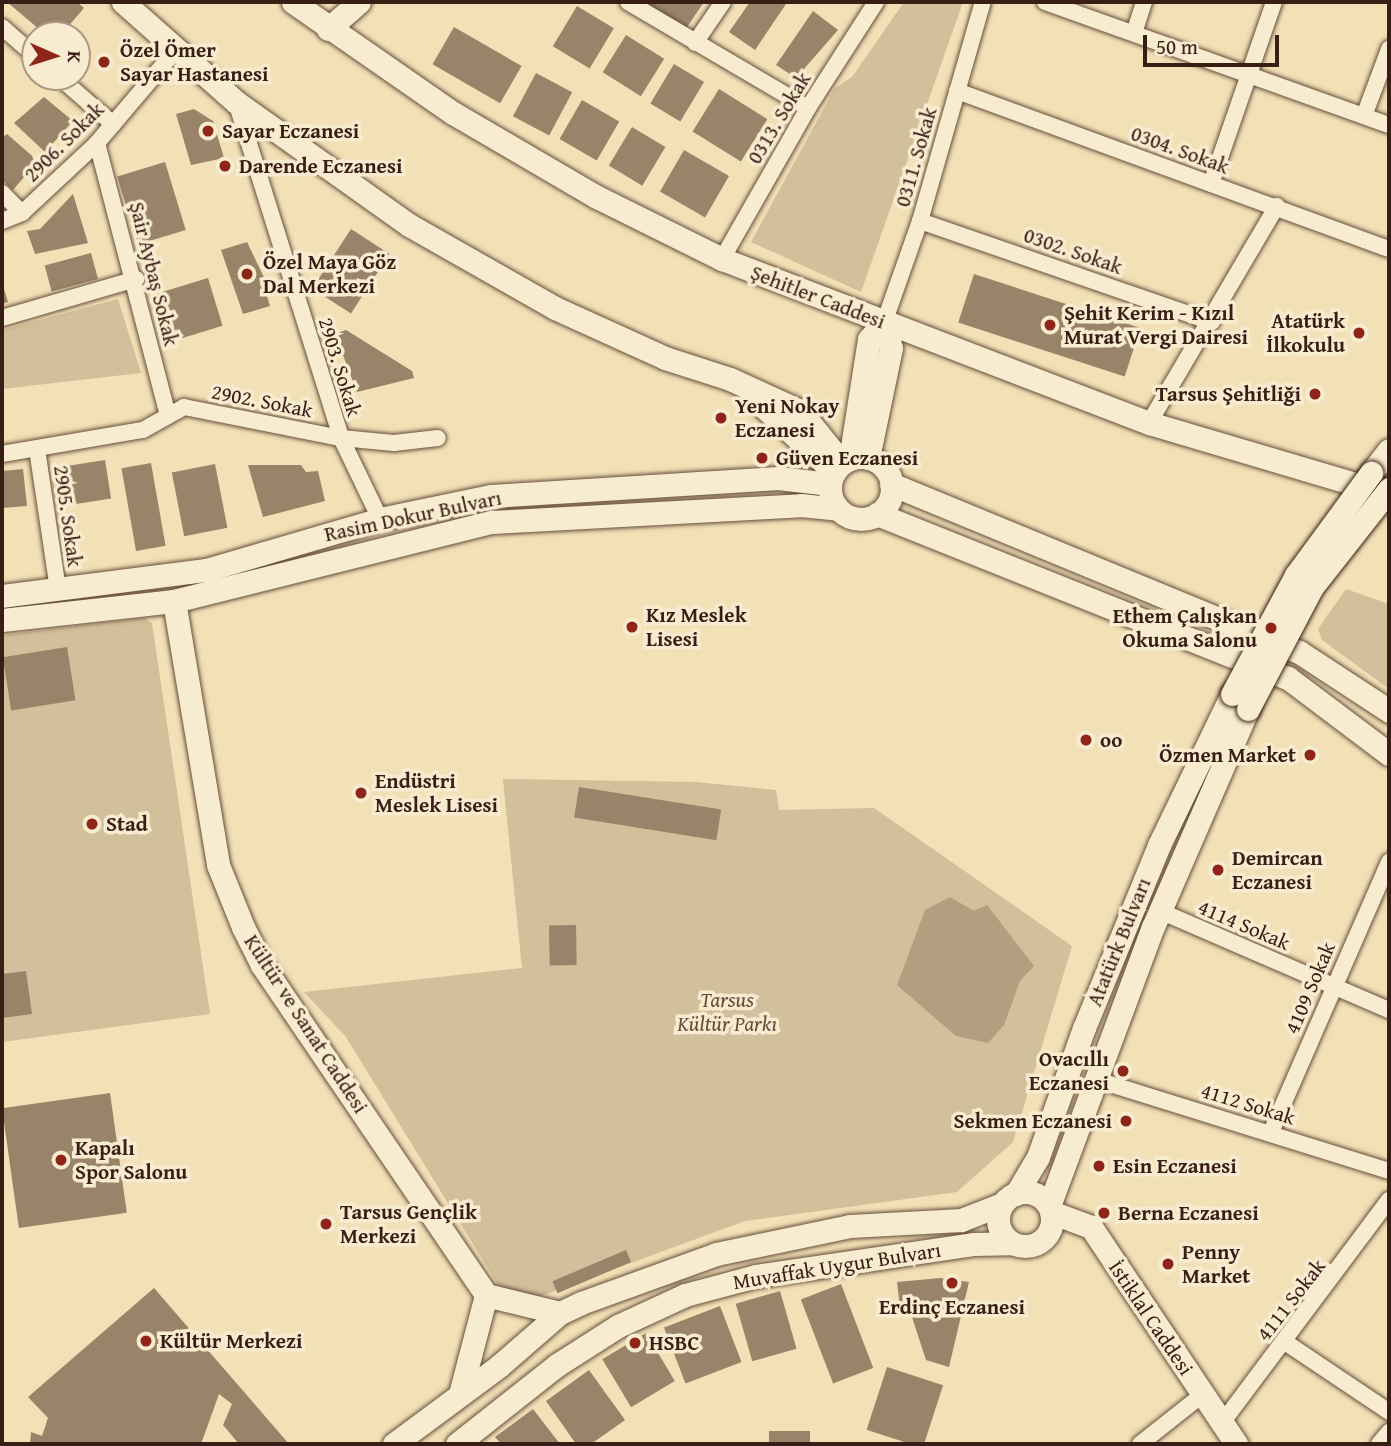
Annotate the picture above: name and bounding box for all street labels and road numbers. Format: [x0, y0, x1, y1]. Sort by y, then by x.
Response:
street label: 0313. Sokak [742, 68, 816, 168]
street label: 2906. Sokak [19, 97, 109, 187]
street label: 0311. Sokak [890, 104, 942, 210]
street label: 0304. Sokak [1128, 121, 1232, 179]
street label: Şair Aybaş Sokak [124, 199, 184, 349]
street label: 0302. Sokak [1020, 222, 1126, 280]
street label: Şehitler Caddesi [747, 260, 889, 334]
street label: 2903. Sokak [313, 314, 367, 420]
street label: 2902. Sokak [209, 379, 315, 423]
street label: 2905. Sokak [48, 464, 88, 568]
street label: Rasim Dokur Bulvarı [322, 485, 504, 547]
street label: Atatürk Bulvarı [1082, 874, 1156, 1010]
street label: 4114 Sokak [1194, 894, 1294, 956]
street label: Kültür ve Sanat Caddesi [239, 930, 373, 1118]
street label: 4109 Sokak [1279, 938, 1341, 1038]
street label: 4112 Sokak [1198, 1078, 1298, 1130]
street label: Muvaffak Uygur Bulvarı [731, 1237, 943, 1295]
street label: 4111 Sokak [1251, 1254, 1331, 1346]
street label: İstiklal Caddesi [1103, 1256, 1199, 1380]

